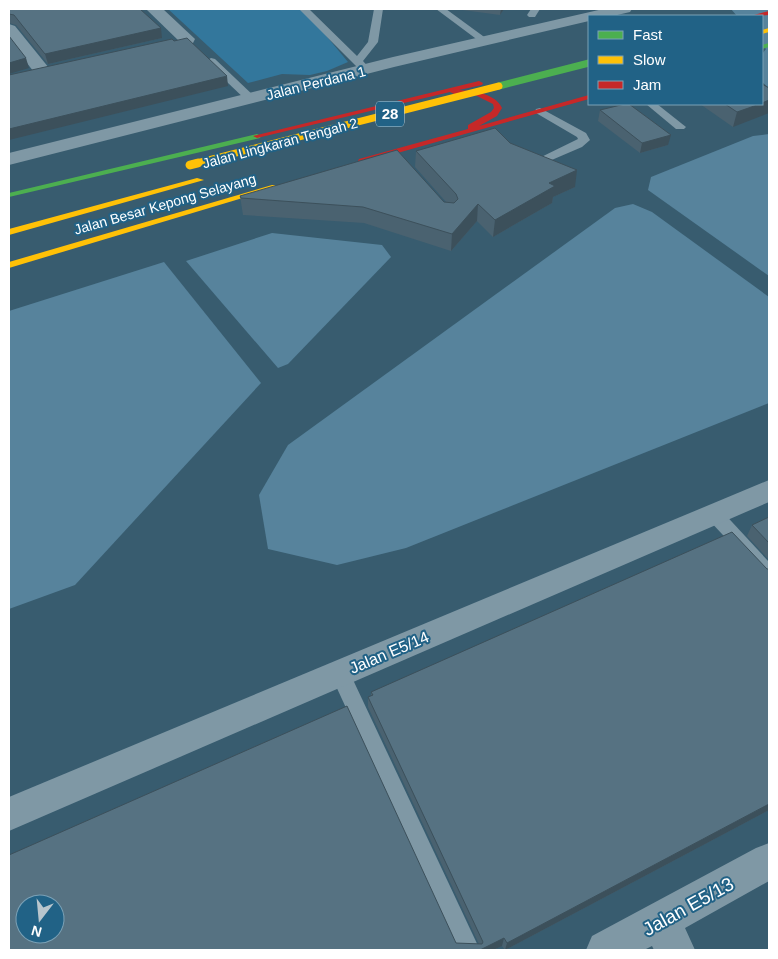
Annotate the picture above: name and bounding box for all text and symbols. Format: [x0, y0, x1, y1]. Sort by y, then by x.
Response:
legend [588, 15, 763, 105]
text: Fast [633, 26, 663, 43]
text: Slow [633, 51, 666, 68]
street label: Jalan Perdana 1 [265, 63, 368, 103]
text: Jam [633, 76, 661, 93]
road number: 28 [376, 102, 404, 126]
street label: Jalan Lingkaran Tengah 2 [201, 115, 360, 171]
street label: Jalan Besar Kepong Selayang [72, 170, 258, 238]
street label: Jalan E5/14 [347, 628, 432, 677]
street label: Jalan E5/13 [639, 873, 737, 940]
north arrow [15, 894, 65, 944]
text: N [29, 922, 43, 941]

